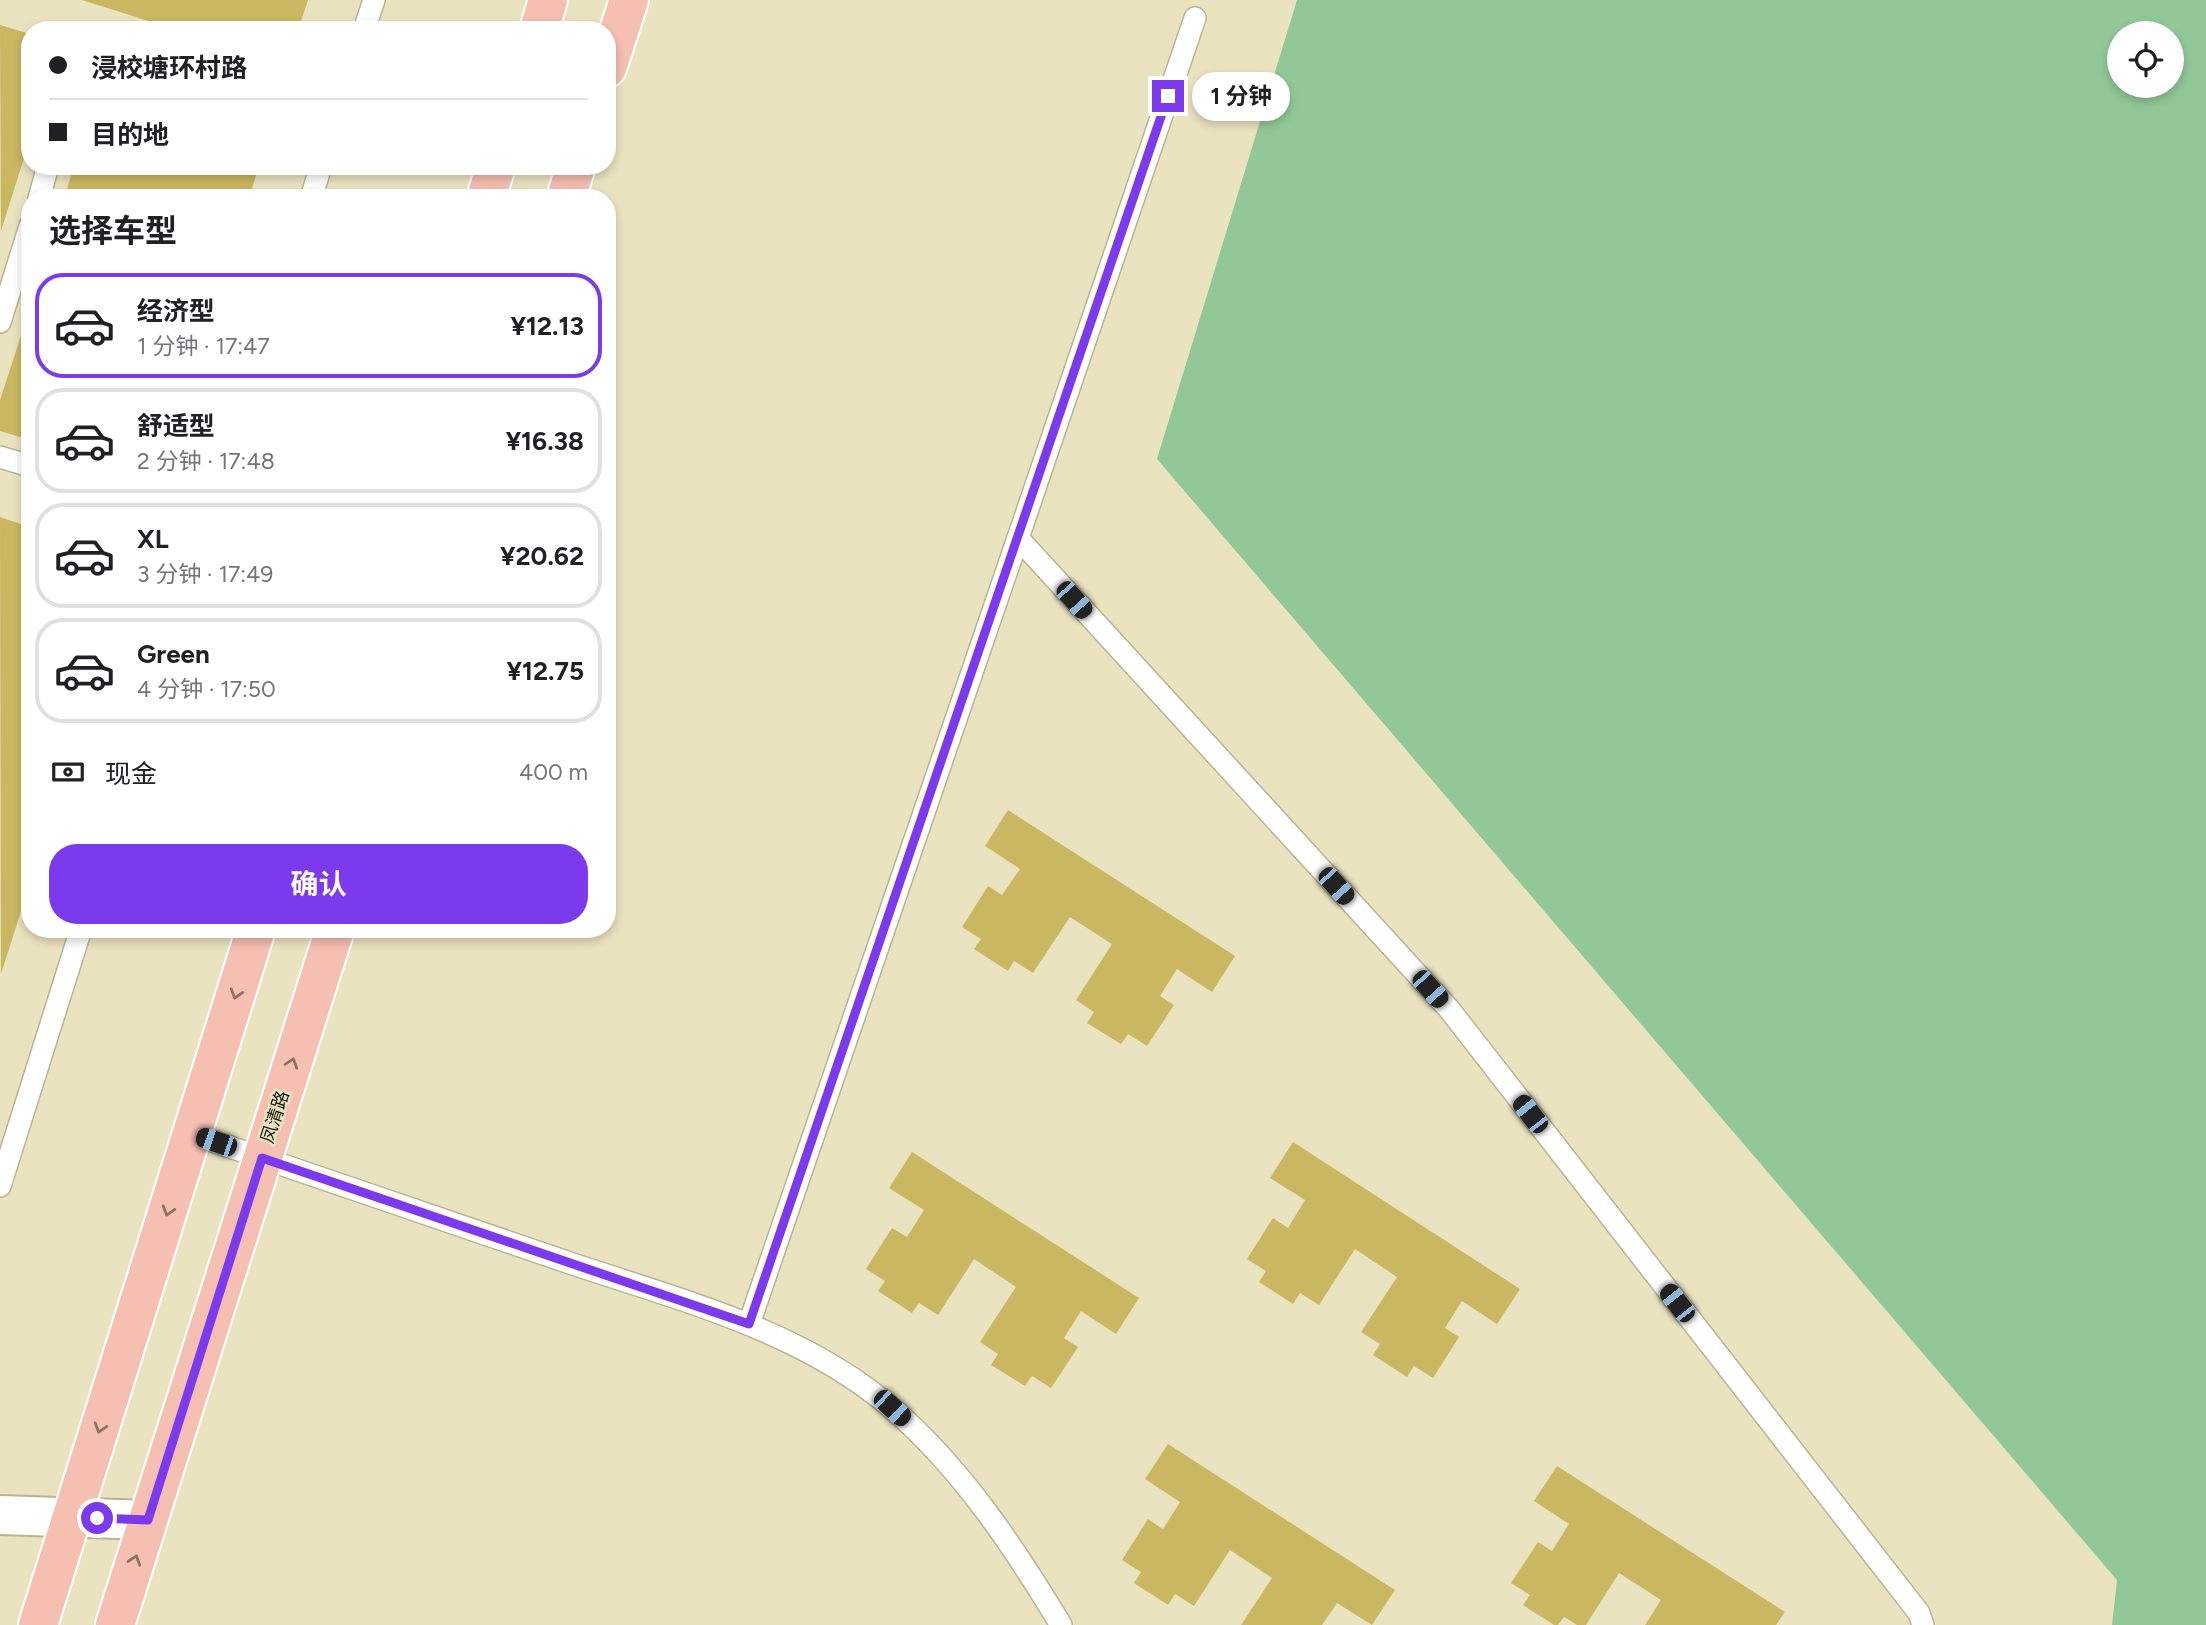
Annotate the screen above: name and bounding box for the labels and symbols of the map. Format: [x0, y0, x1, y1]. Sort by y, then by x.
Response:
callout: 1 分钟 [1192, 72, 1290, 120]
route end [1152, 80, 1184, 112]
car [1053, 577, 1096, 623]
car [1315, 863, 1358, 909]
car [1409, 966, 1452, 1012]
one-way arrow [230, 988, 244, 1000]
one-way arrow [284, 1057, 299, 1069]
street label: 凤清路 [256, 1088, 294, 1146]
car [1509, 1091, 1552, 1137]
car [193, 1125, 240, 1159]
one-way arrow [162, 1205, 176, 1217]
car [1656, 1280, 1699, 1326]
car [870, 1386, 915, 1430]
one-way arrow [93, 1422, 108, 1434]
route start [81, 1502, 113, 1534]
one-way arrow [127, 1554, 142, 1566]

